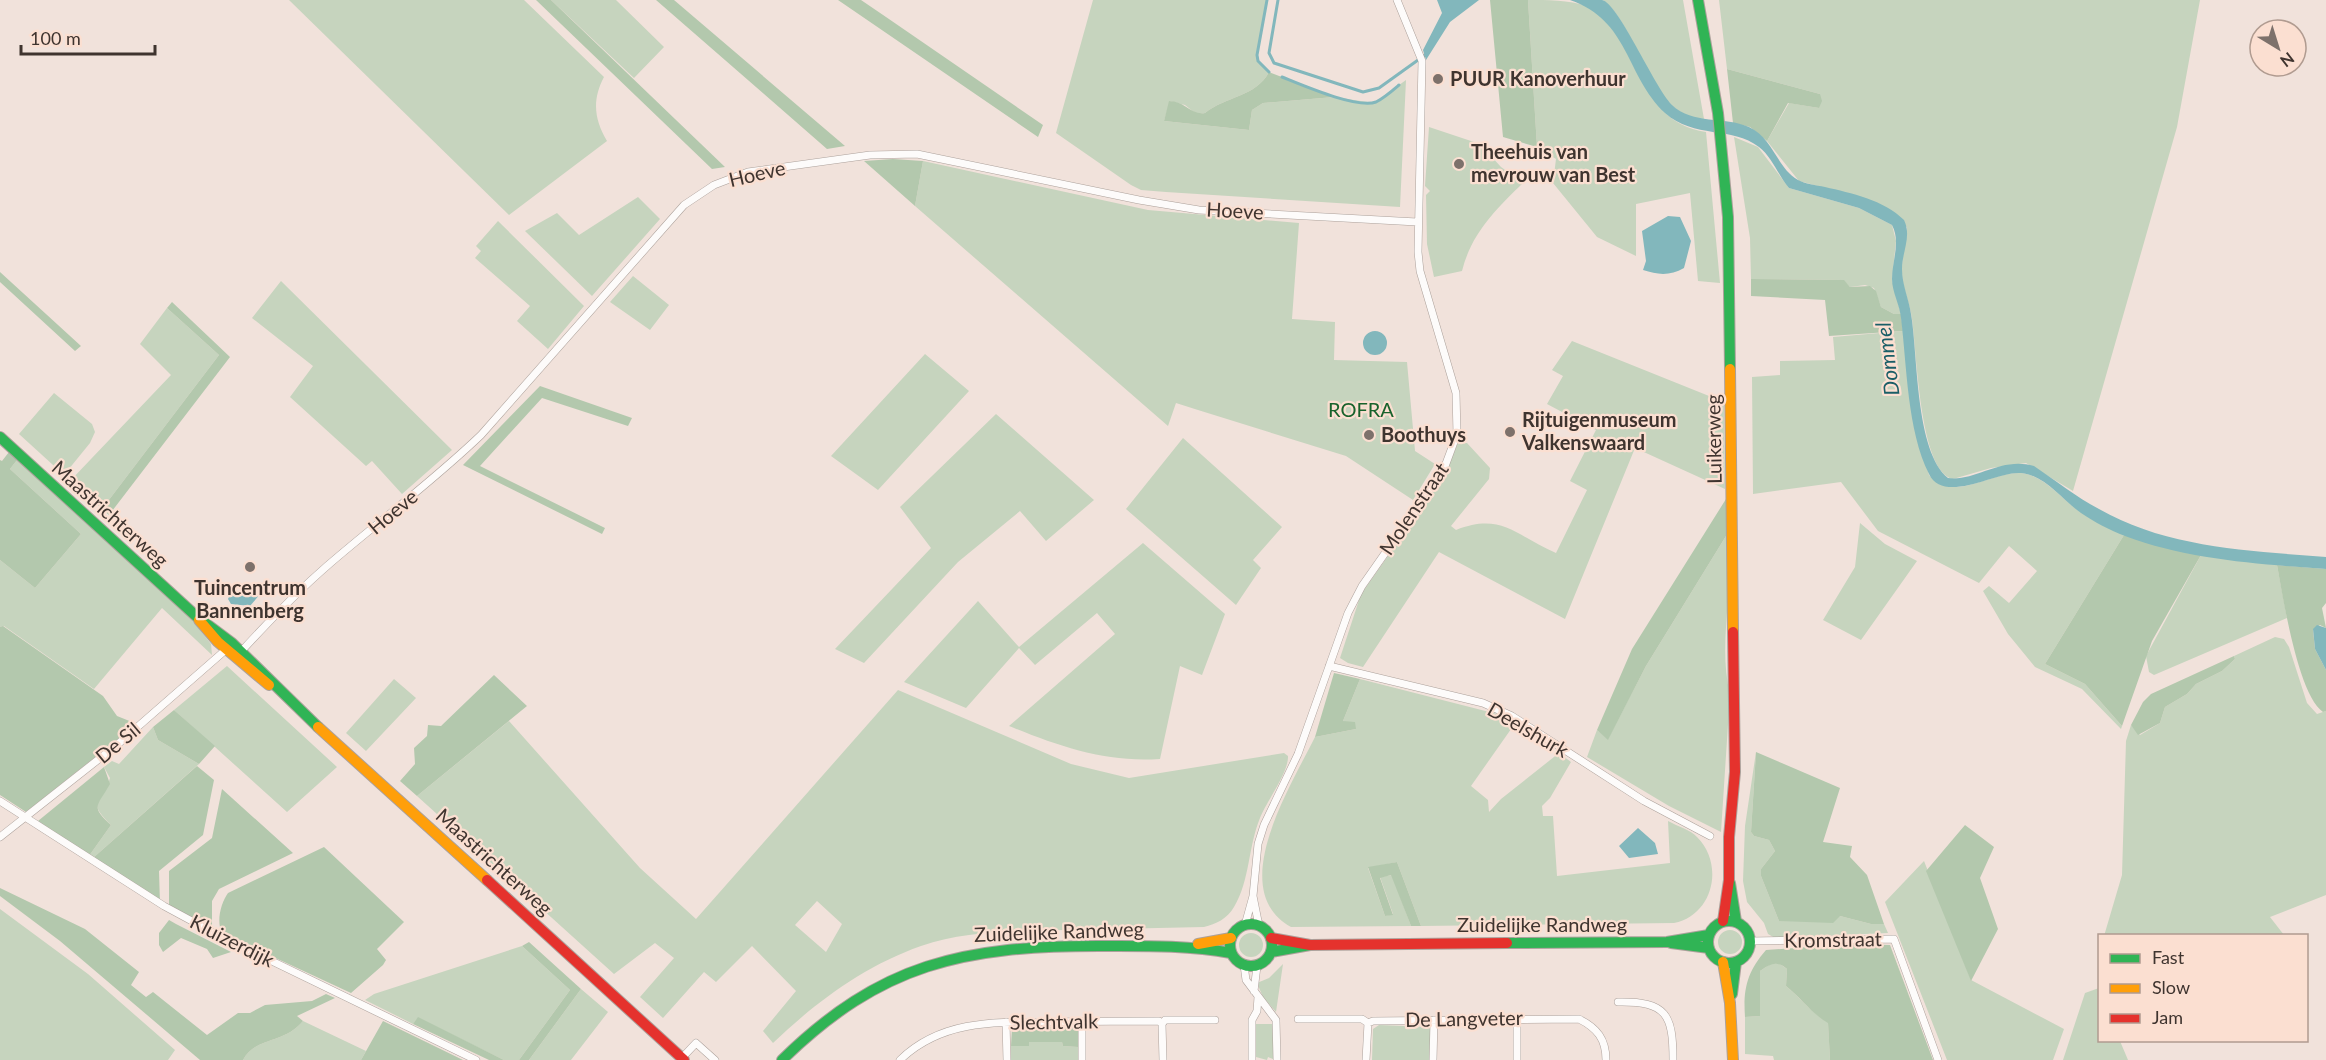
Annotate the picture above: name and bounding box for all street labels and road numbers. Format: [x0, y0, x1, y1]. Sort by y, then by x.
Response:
street label: Hoeve [726, 155, 787, 191]
street label: Hoeve [1206, 197, 1264, 223]
street label: Luikerweg [1700, 394, 1726, 484]
street label: Maastrichterweg [48, 455, 174, 572]
street label: Molenstraat [1374, 458, 1453, 559]
street label: Hoeve [363, 484, 422, 539]
street label: Deelshurk [1484, 696, 1574, 762]
street label: De Sil [90, 717, 145, 768]
street label: Maastrichterweg [432, 803, 558, 920]
street label: Kluizerdijk [186, 909, 279, 972]
street label: Zuidelijke Randweg [1457, 912, 1627, 936]
street label: Zuidelijke Randweg [974, 916, 1144, 946]
street label: Kromstraat [1784, 926, 1882, 952]
street label: De Langveter [1405, 1005, 1524, 1031]
street label: Slechtvalk [1009, 1008, 1099, 1034]

